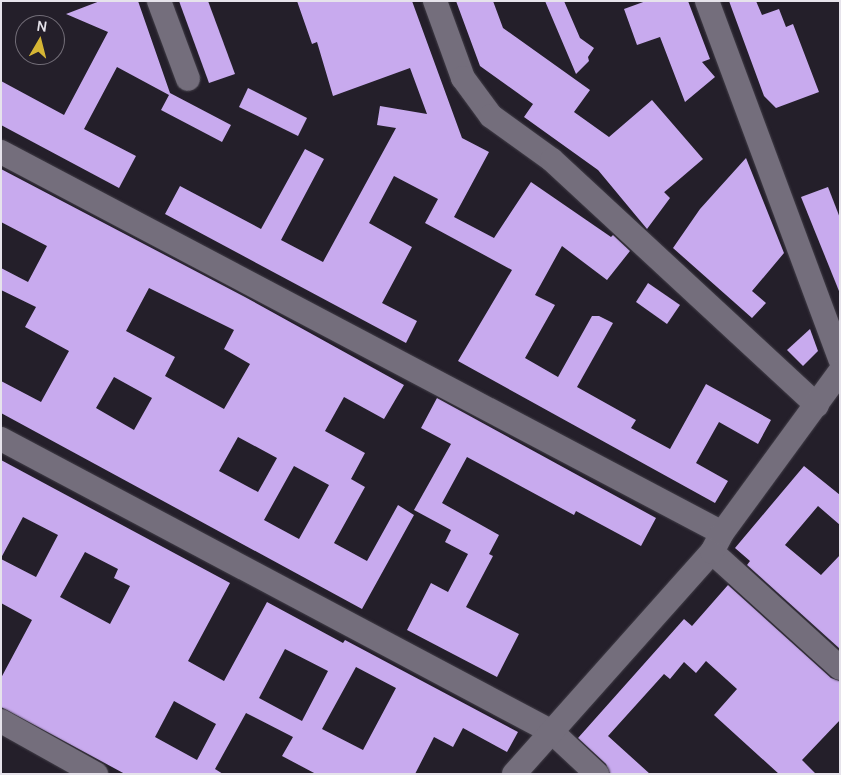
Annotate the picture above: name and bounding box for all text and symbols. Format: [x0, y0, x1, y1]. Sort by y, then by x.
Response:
north arrow [15, 15, 65, 65]
text: N [36, 16, 48, 36]

